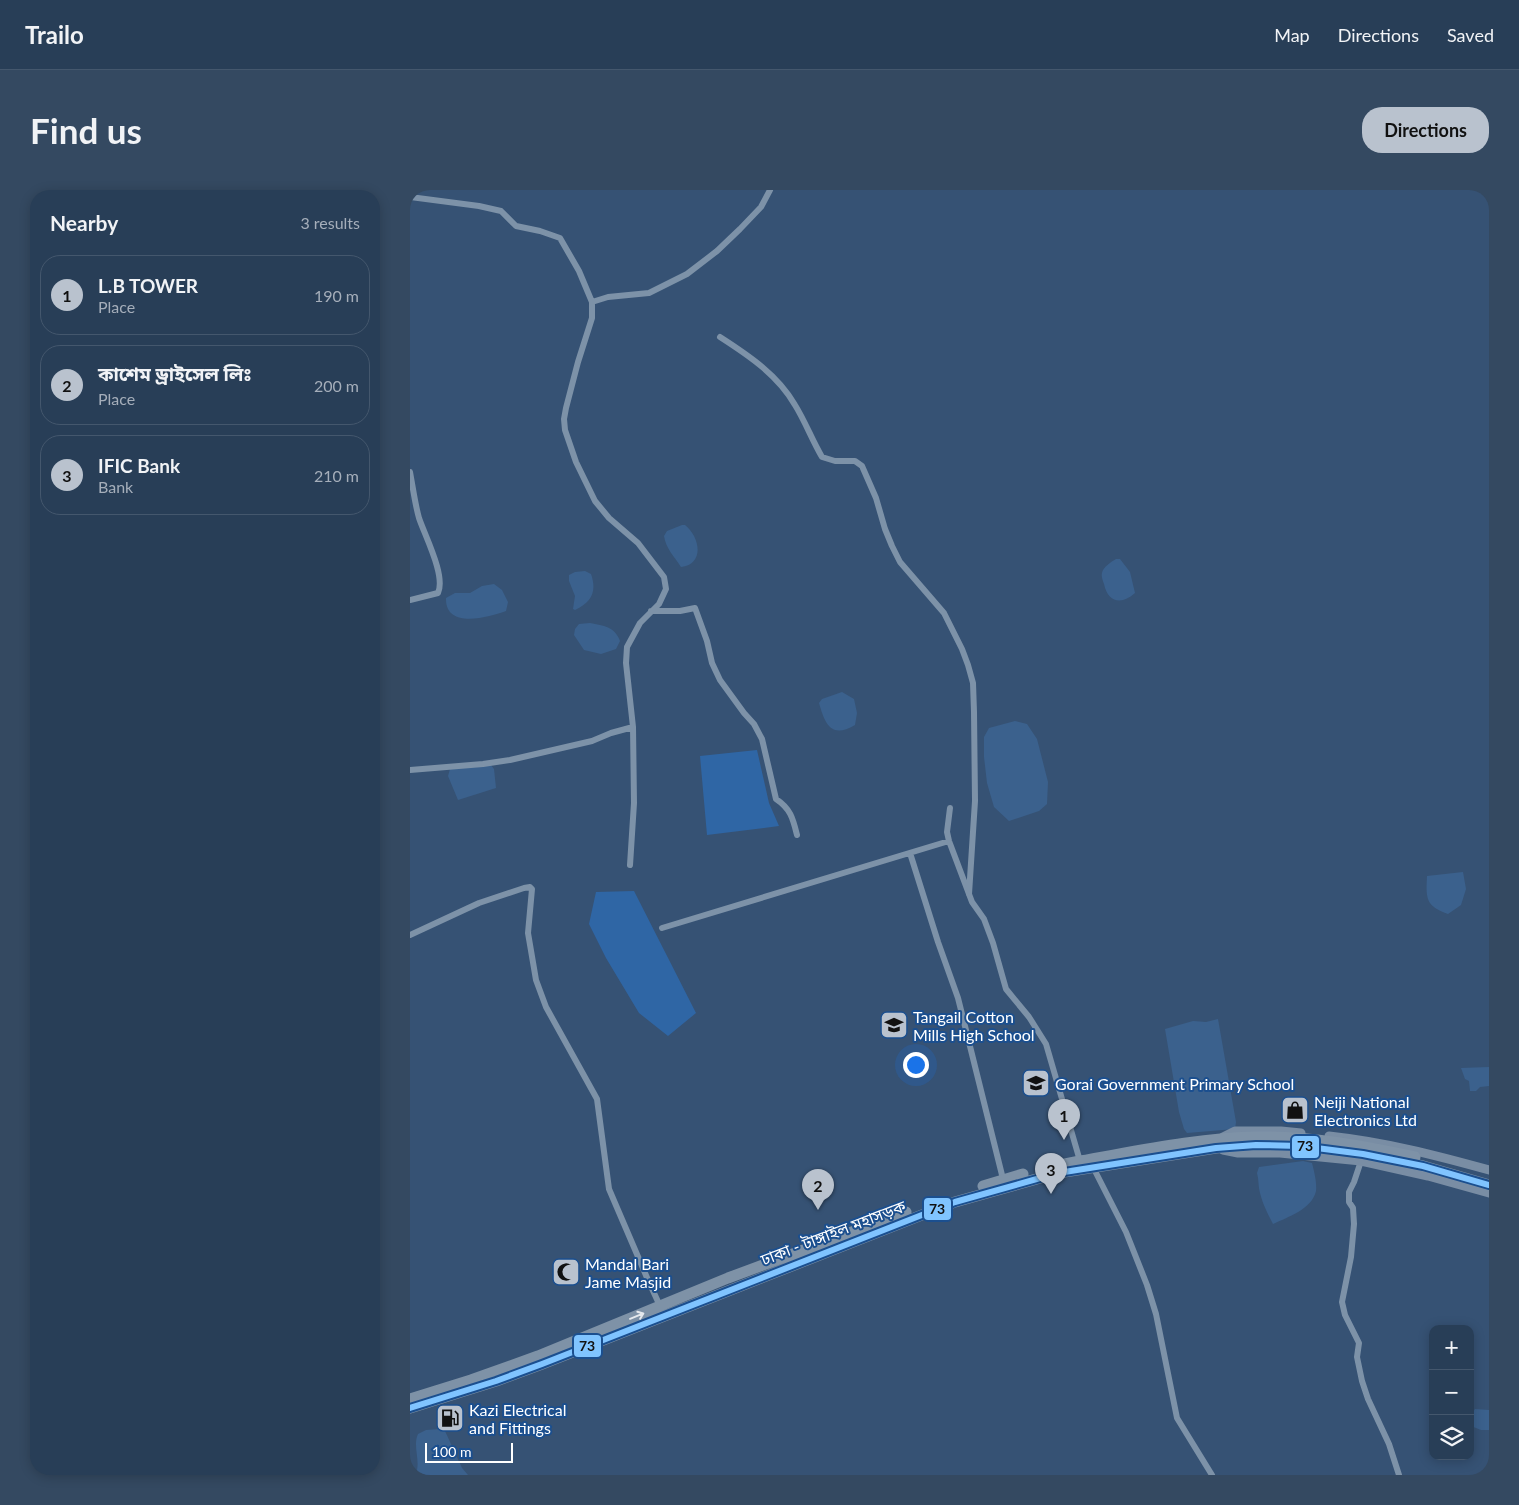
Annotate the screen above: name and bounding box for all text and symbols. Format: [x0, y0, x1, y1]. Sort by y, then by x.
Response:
text: Trailo [25, 20, 84, 49]
text: Map [1274, 24, 1310, 46]
text: Directions [1338, 24, 1419, 46]
text: Saved [1447, 24, 1494, 46]
button: Directions [1362, 107, 1489, 153]
text: Find us [30, 109, 142, 151]
text: Nearby [50, 210, 118, 235]
text: 3 results [300, 213, 360, 232]
text: L.B TOWER [98, 274, 198, 297]
text: 1 [62, 286, 72, 305]
text: 190 m [314, 286, 359, 305]
text: Place [98, 297, 135, 316]
text: কাশেম ড্রাইসেল লিঃ [98, 362, 252, 385]
text: 2 [62, 376, 72, 395]
text: 200 m [314, 376, 359, 395]
text: Place [98, 389, 135, 408]
text: IFIC Bank [98, 454, 180, 477]
text: 3 [62, 466, 72, 485]
text: 210 m [314, 466, 359, 485]
text: Bank [98, 477, 133, 496]
place label: Tangail Cotton Mills High School [913, 1007, 1035, 1044]
school or university icon: Tangail Cotton Mills High School [879, 1010, 909, 1040]
your location [903, 1052, 929, 1078]
school or university icon: Gorai Government Primary School [1021, 1068, 1051, 1098]
place label: Gorai Government Primary School [1055, 1074, 1294, 1093]
place label: Neiji National Electronics Ltd [1314, 1092, 1417, 1129]
shop icon: Neiji National Electronics Ltd [1280, 1095, 1310, 1125]
pin: 1 [1048, 1099, 1080, 1140]
line badge: 73 [1291, 1135, 1320, 1159]
text: 73 [1297, 1137, 1313, 1154]
pin: 3 [1035, 1153, 1067, 1194]
pin: 2 [802, 1169, 834, 1210]
street label: ঢাকা - টাঙ্গাইল মহাসড়ক [757, 1195, 909, 1269]
line badge: 73 [923, 1197, 952, 1221]
text: 73 [929, 1200, 945, 1217]
place label: Mandal Bari Jame Masjid [585, 1254, 671, 1291]
mosque icon: Mandal Bari Jame Masjid [551, 1257, 581, 1287]
one-way arrow [629, 1311, 644, 1320]
map controls [1429, 1325, 1474, 1460]
button: + [1429, 1325, 1474, 1370]
line badge: 73 [573, 1334, 602, 1358]
text: 73 [579, 1337, 595, 1354]
button: − [1429, 1370, 1474, 1415]
place label: Kazi Electrical and Fittings [469, 1400, 566, 1437]
fuel station icon: Kazi Electrical and Fittings [435, 1403, 465, 1433]
button: layers [1429, 1415, 1474, 1460]
scale bar [425, 1440, 512, 1463]
text: 100 m [432, 1443, 471, 1460]

